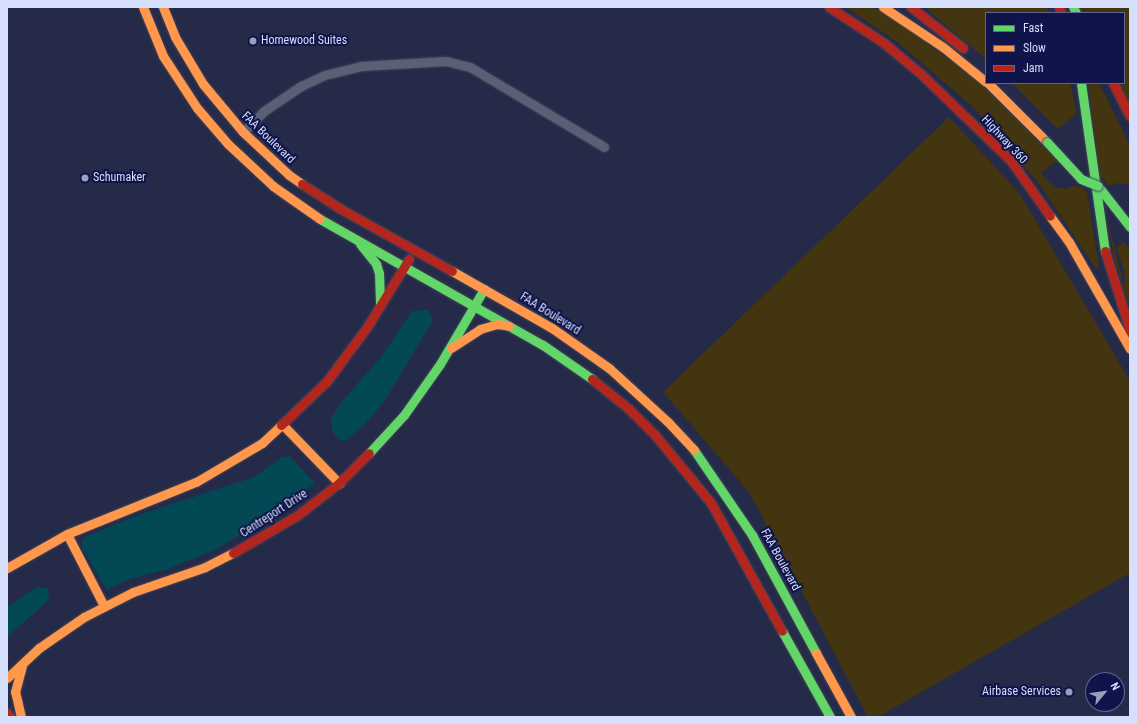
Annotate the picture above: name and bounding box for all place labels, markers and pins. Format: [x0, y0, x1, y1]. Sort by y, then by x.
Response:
place label: Homewood Suites [261, 34, 347, 48]
marker: Homewood Suites [248, 36, 258, 46]
place label: Schumaker [93, 171, 146, 185]
marker: Schumaker [80, 173, 90, 183]
place label: Airbase Services [982, 685, 1061, 699]
marker: Airbase Services [1064, 687, 1074, 697]

